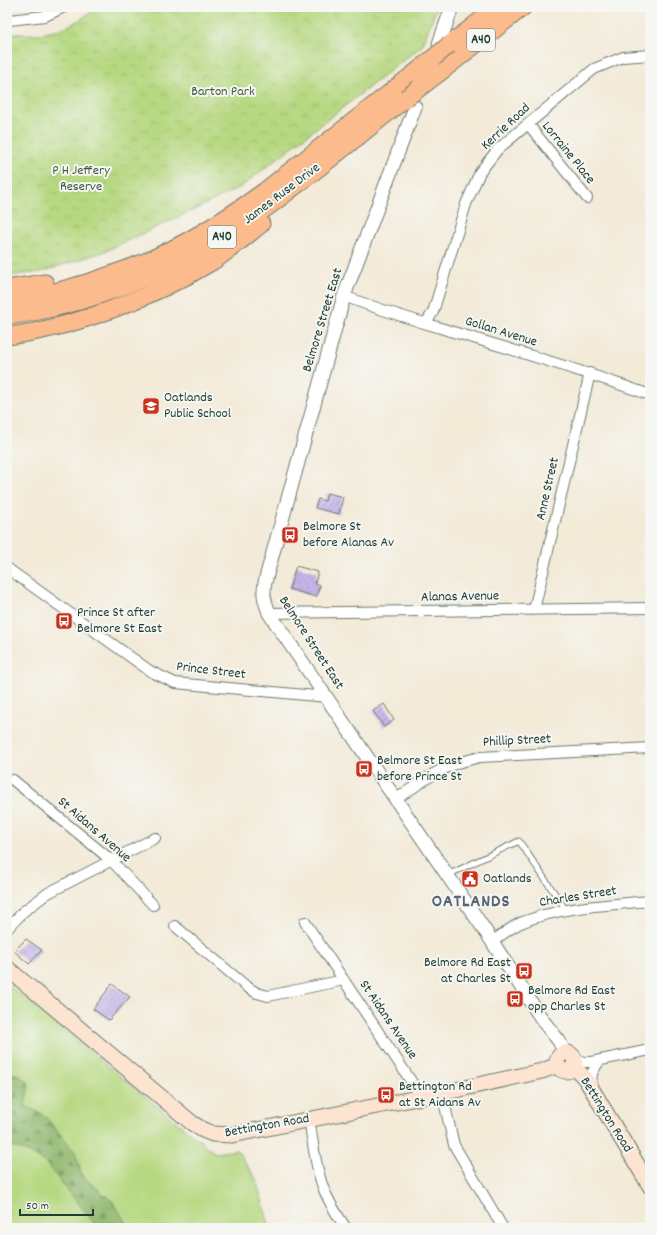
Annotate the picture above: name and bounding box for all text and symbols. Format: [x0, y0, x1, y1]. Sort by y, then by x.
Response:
road number: A40 [467, 29, 495, 51]
park label: Barton Park [191, 82, 255, 102]
street label: Kerrie Road [477, 99, 535, 155]
street label: Lorraine Place [537, 117, 599, 189]
street label: James Ruse Drive [239, 158, 325, 230]
park label: P H Jeffery Reserve [52, 161, 110, 197]
road number: A40 [208, 226, 236, 248]
street label: Belmore Street East [298, 266, 348, 374]
street label: Gollan Avenue [462, 312, 540, 352]
place label: Oatlands Public School [164, 388, 232, 424]
school or university icon: Oatlands Public School [141, 396, 161, 416]
street label: Anne Street [531, 456, 565, 522]
place label: Belmore St before Alanas Av [303, 517, 394, 553]
bus stop icon: Belmore St before Alanas Av [280, 525, 300, 545]
street label: Alanas Avenue [421, 586, 499, 608]
street label: Belmore Street East [273, 592, 349, 694]
place label: Prince St after Belmore St East [77, 603, 162, 639]
bus stop icon: Prince St after Belmore St East [54, 611, 74, 631]
street label: Prince Street [175, 657, 247, 685]
street label: Phillip Street [482, 729, 552, 753]
place label: Belmore St East before Prince St [377, 751, 462, 787]
bus stop icon: Belmore St East before Prince St [354, 759, 374, 779]
street label: St Aidans Avenue [53, 792, 135, 868]
public building icon: Oatlands [460, 869, 480, 889]
place label: Oatlands [483, 869, 532, 889]
street label: Charles Street [538, 881, 618, 913]
district label: OATLANDS [432, 890, 510, 915]
place label: Belmore Rd East at Charles St [424, 953, 511, 989]
bus stop icon: Belmore Rd East at Charles St [514, 961, 534, 981]
street label: St Aidans Avenue [354, 976, 422, 1064]
place label: Belmore Rd East opp Charles St [528, 981, 615, 1017]
bus stop icon: Belmore Rd East opp Charles St [505, 989, 525, 1009]
street label: Bettington Road [575, 1073, 637, 1157]
place label: Bettington Rd at St Aidans Av [399, 1077, 481, 1113]
bus stop icon: Bettington Rd at St Aidans Av [376, 1085, 396, 1105]
street label: Bettington Road [223, 1109, 311, 1143]
scale bar [20, 1191, 93, 1217]
text: 50 m [26, 1198, 49, 1215]

